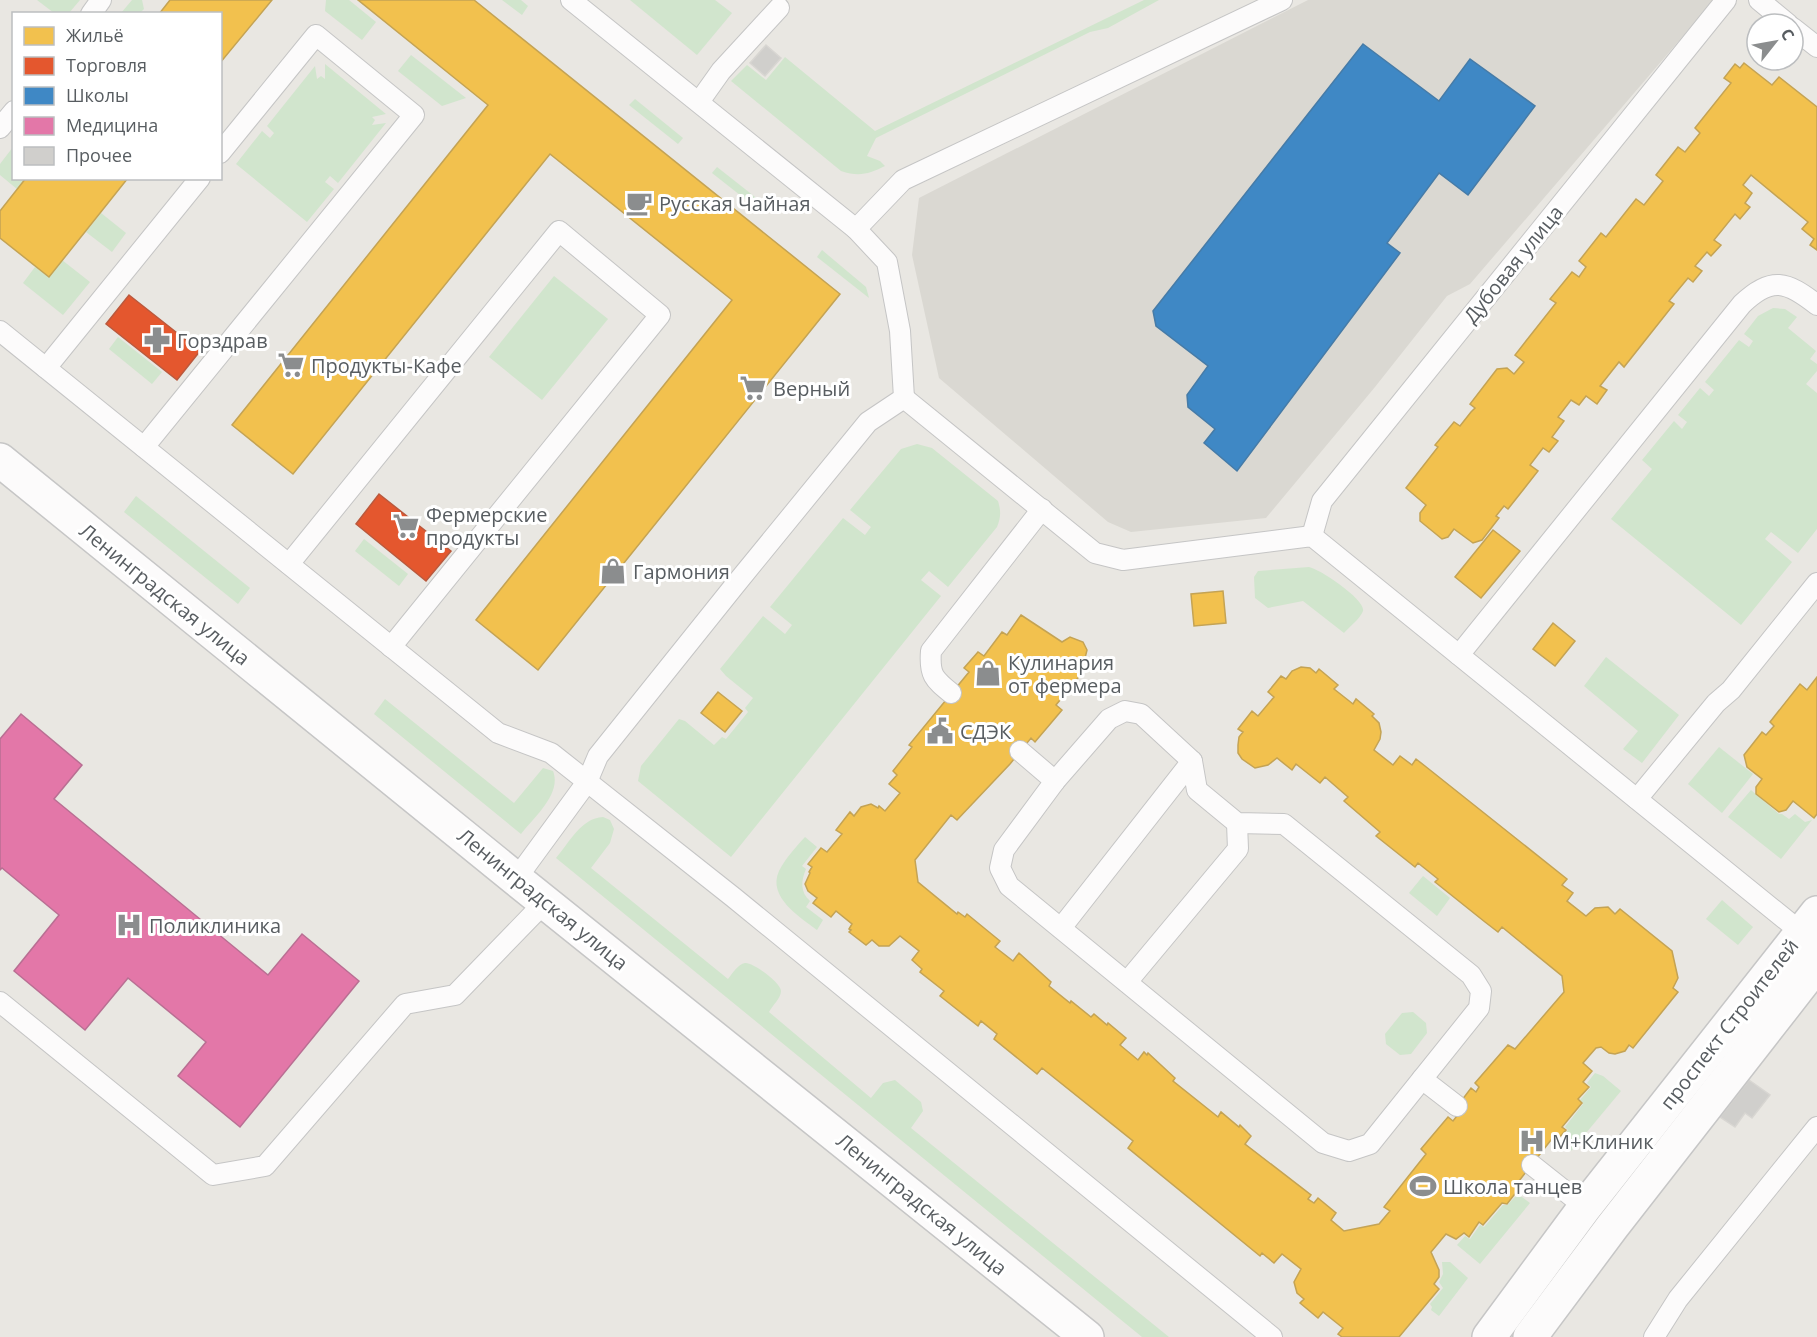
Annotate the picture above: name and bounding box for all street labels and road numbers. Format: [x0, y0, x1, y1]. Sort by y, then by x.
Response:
street label: Дубовая улица [1457, 199, 1569, 329]
street label: Ленинградская улица [74, 517, 256, 671]
street label: Ленинградская улица [452, 822, 634, 976]
street label: проспект Строителей [1654, 933, 1804, 1115]
street label: Ленинградская улица [831, 1127, 1013, 1281]

